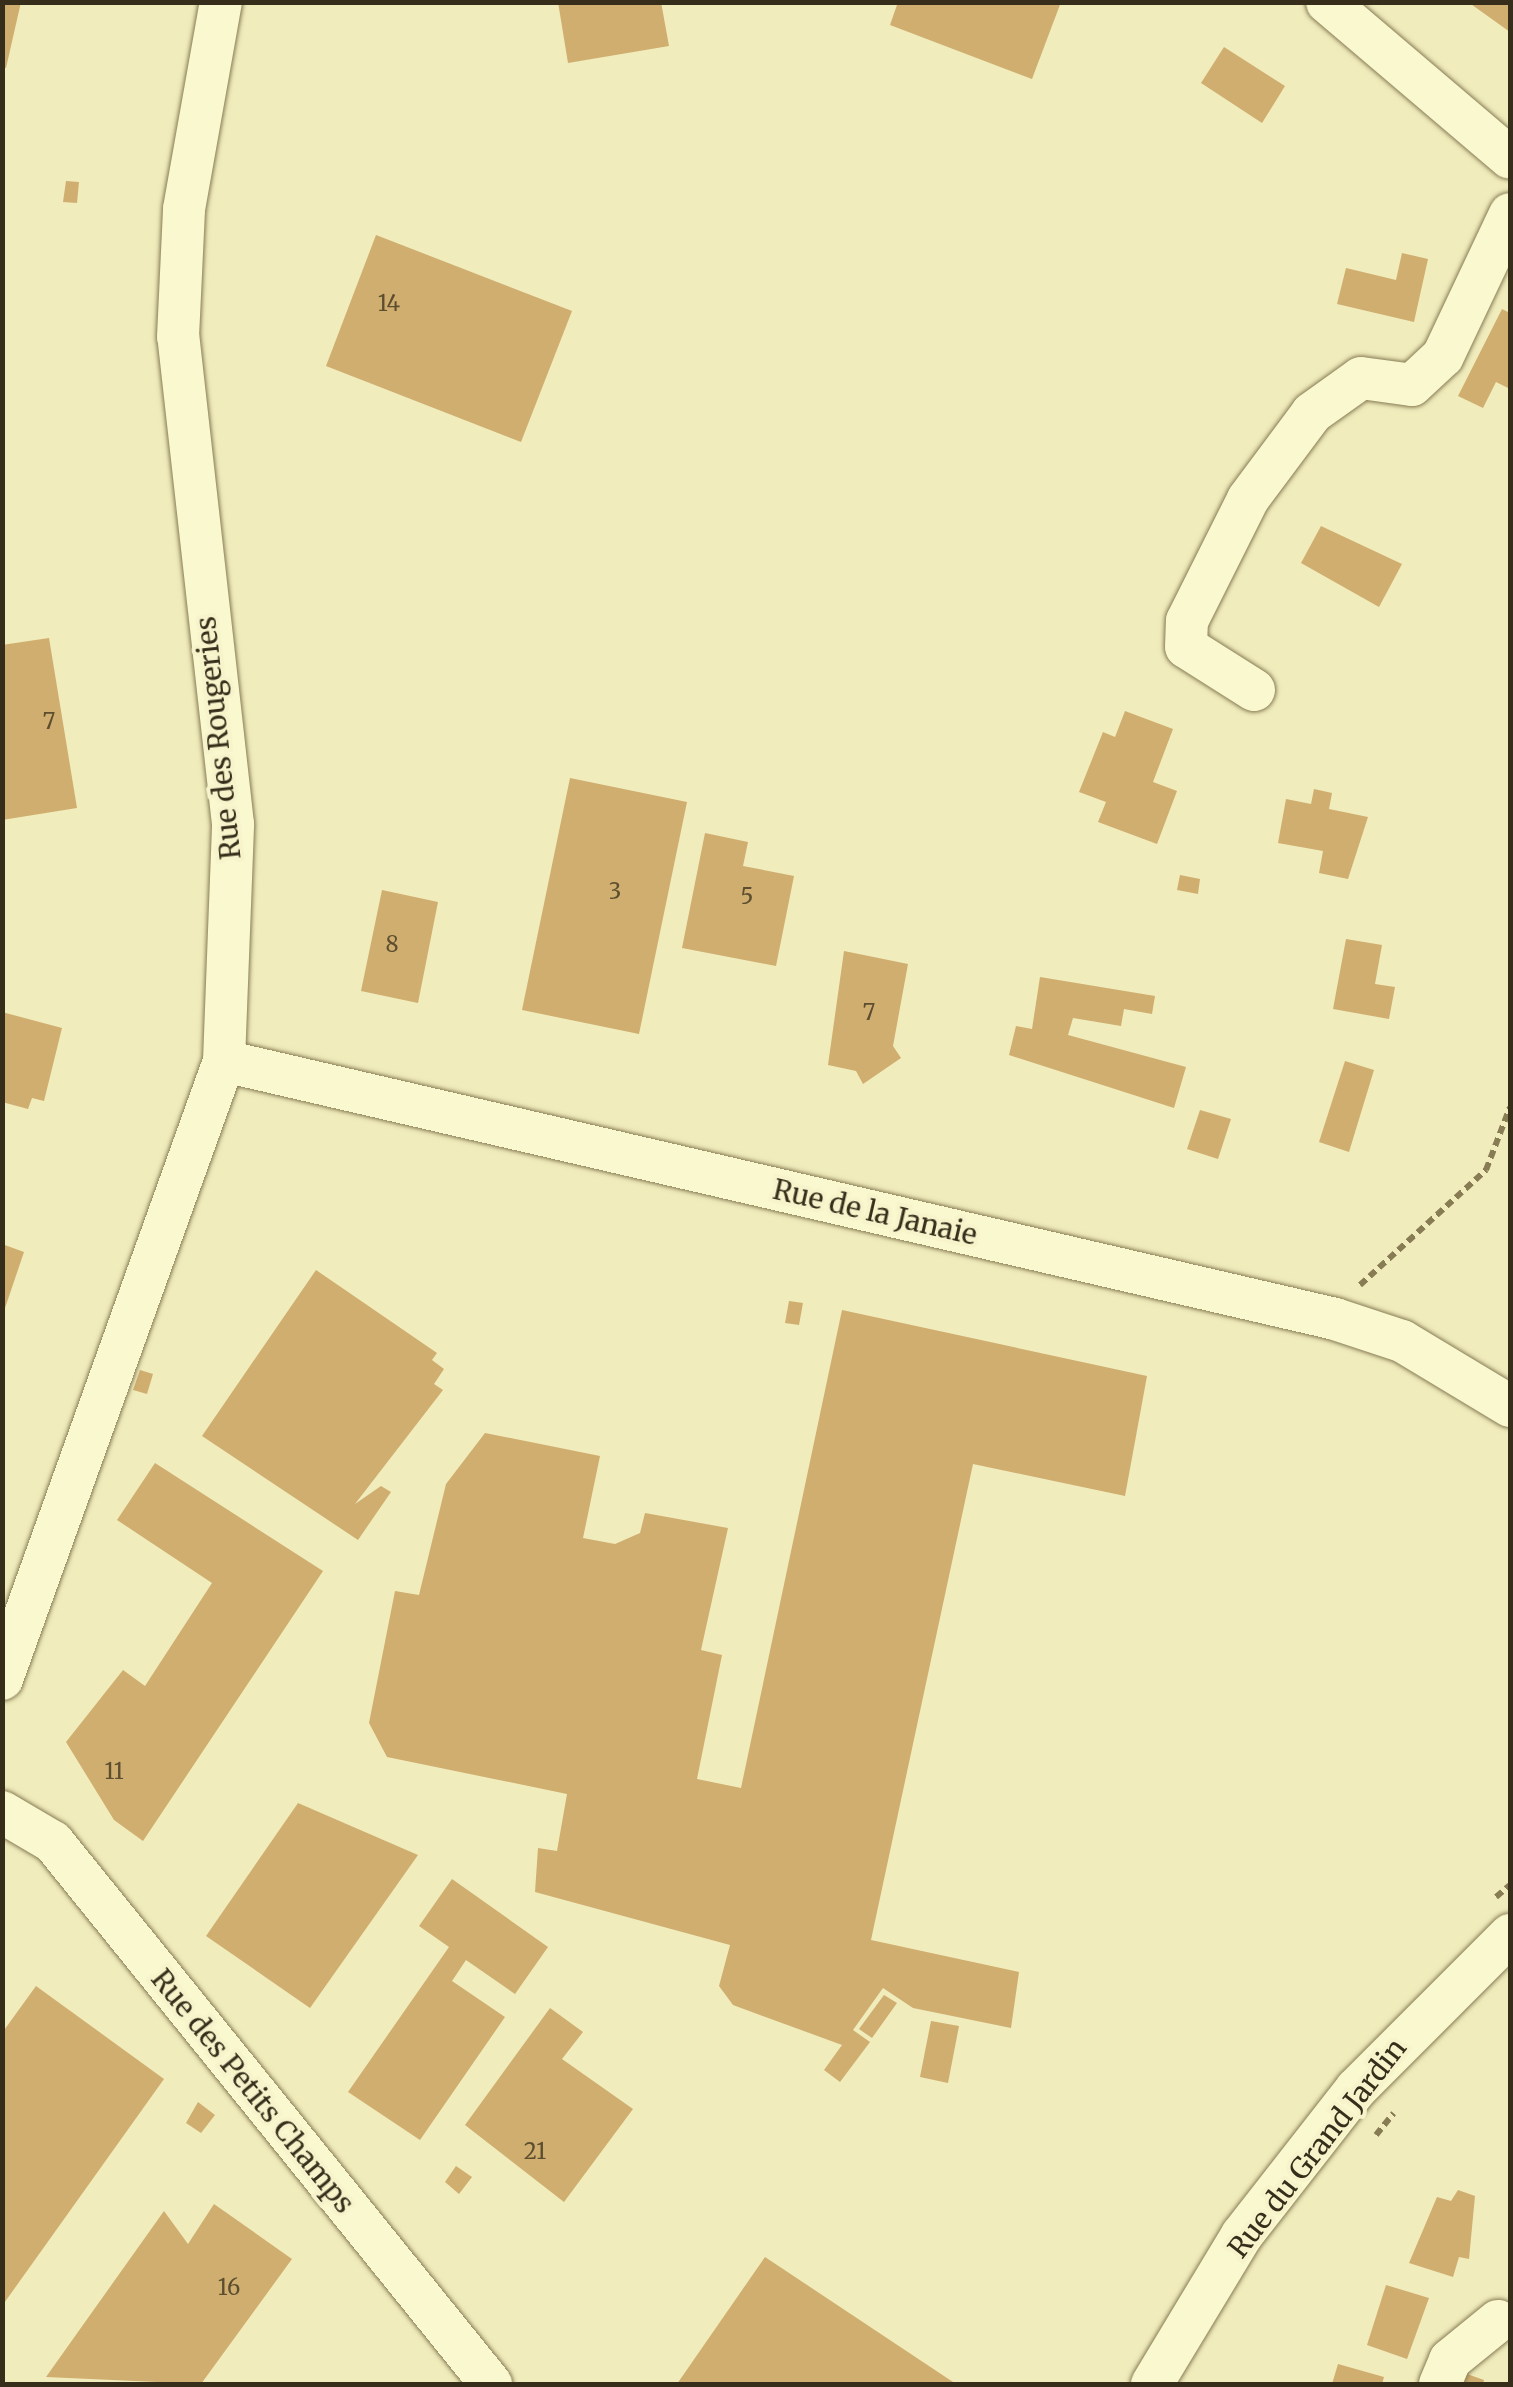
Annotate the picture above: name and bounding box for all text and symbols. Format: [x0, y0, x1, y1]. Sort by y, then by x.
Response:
house number: 14 [378, 291, 400, 317]
street label: Rue des Rougeries [189, 615, 247, 861]
house number: 7 [43, 709, 55, 735]
house number: 3 [609, 879, 621, 905]
house number: 5 [741, 884, 753, 910]
house number: 8 [385, 932, 399, 958]
house number: 7 [863, 1000, 875, 1026]
street label: Rue de la Janaie [770, 1172, 980, 1252]
house number: 11 [104, 1759, 124, 1785]
street label: Rue des Petits Champs [144, 1962, 362, 2220]
street label: Rue du Grand Jardin [1221, 2032, 1413, 2264]
house number: 21 [524, 2139, 546, 2165]
house number: 16 [218, 2275, 240, 2301]

